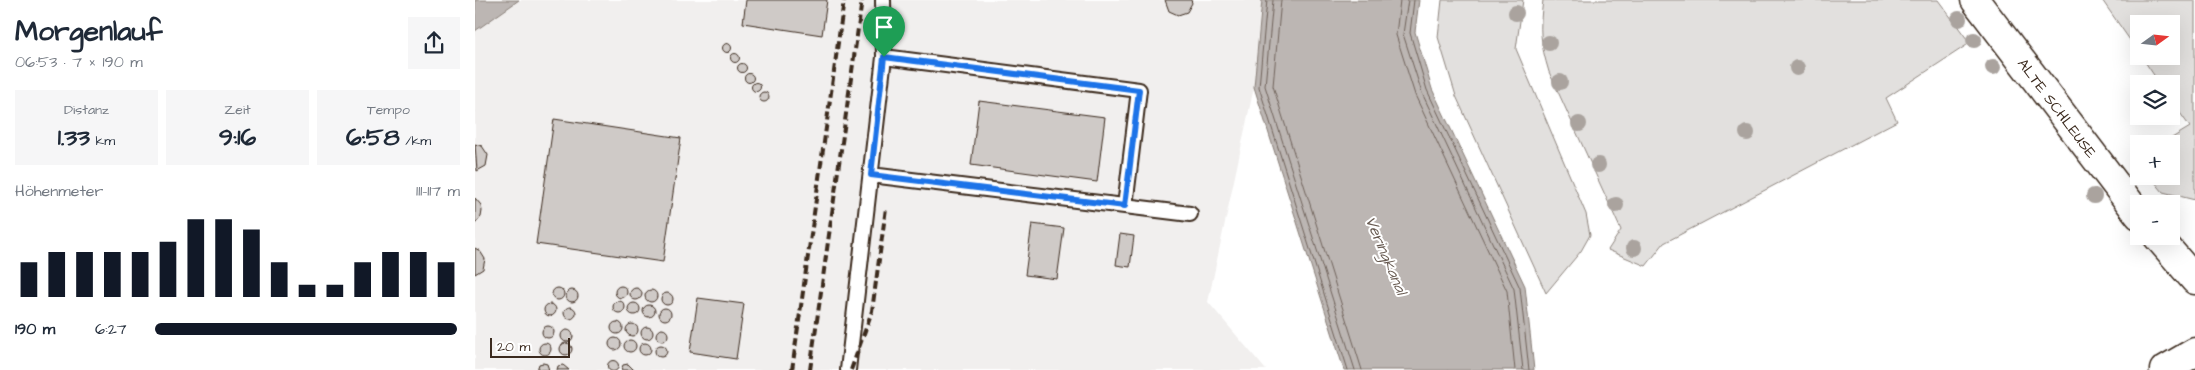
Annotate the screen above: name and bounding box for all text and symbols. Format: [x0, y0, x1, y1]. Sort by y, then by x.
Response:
pin [863, 6, 905, 57]
text: Morgenlauf [15, 12, 162, 51]
icon: arrive [870, 13, 898, 41]
north arrow [2130, 15, 2180, 65]
map controls [2130, 15, 2180, 245]
button: share [408, 17, 460, 69]
text: 06:53 · 7 × 190 m [15, 51, 143, 73]
street label: ALTE SCHLEUSE [2012, 54, 2101, 163]
button: layers [2130, 75, 2180, 125]
text: Distanz [64, 100, 109, 120]
text: Zeit [224, 100, 251, 120]
text: Tempo [367, 100, 410, 120]
text: 1.33 [58, 120, 90, 155]
text: 9:16 [219, 120, 256, 155]
text: 6:58 [346, 120, 400, 155]
text: km [90, 131, 115, 151]
text: /km [400, 131, 431, 151]
button: + [2130, 135, 2180, 185]
text: Höhenmeter [15, 180, 103, 202]
text: 111–117 m [416, 180, 460, 202]
button: − [2130, 195, 2180, 245]
water label: Veringkanal [1359, 213, 1413, 300]
text: 190 m [15, 318, 55, 340]
text: 6:27 [95, 318, 127, 340]
scale bar [490, 335, 570, 358]
text: 20 m [497, 337, 530, 357]

